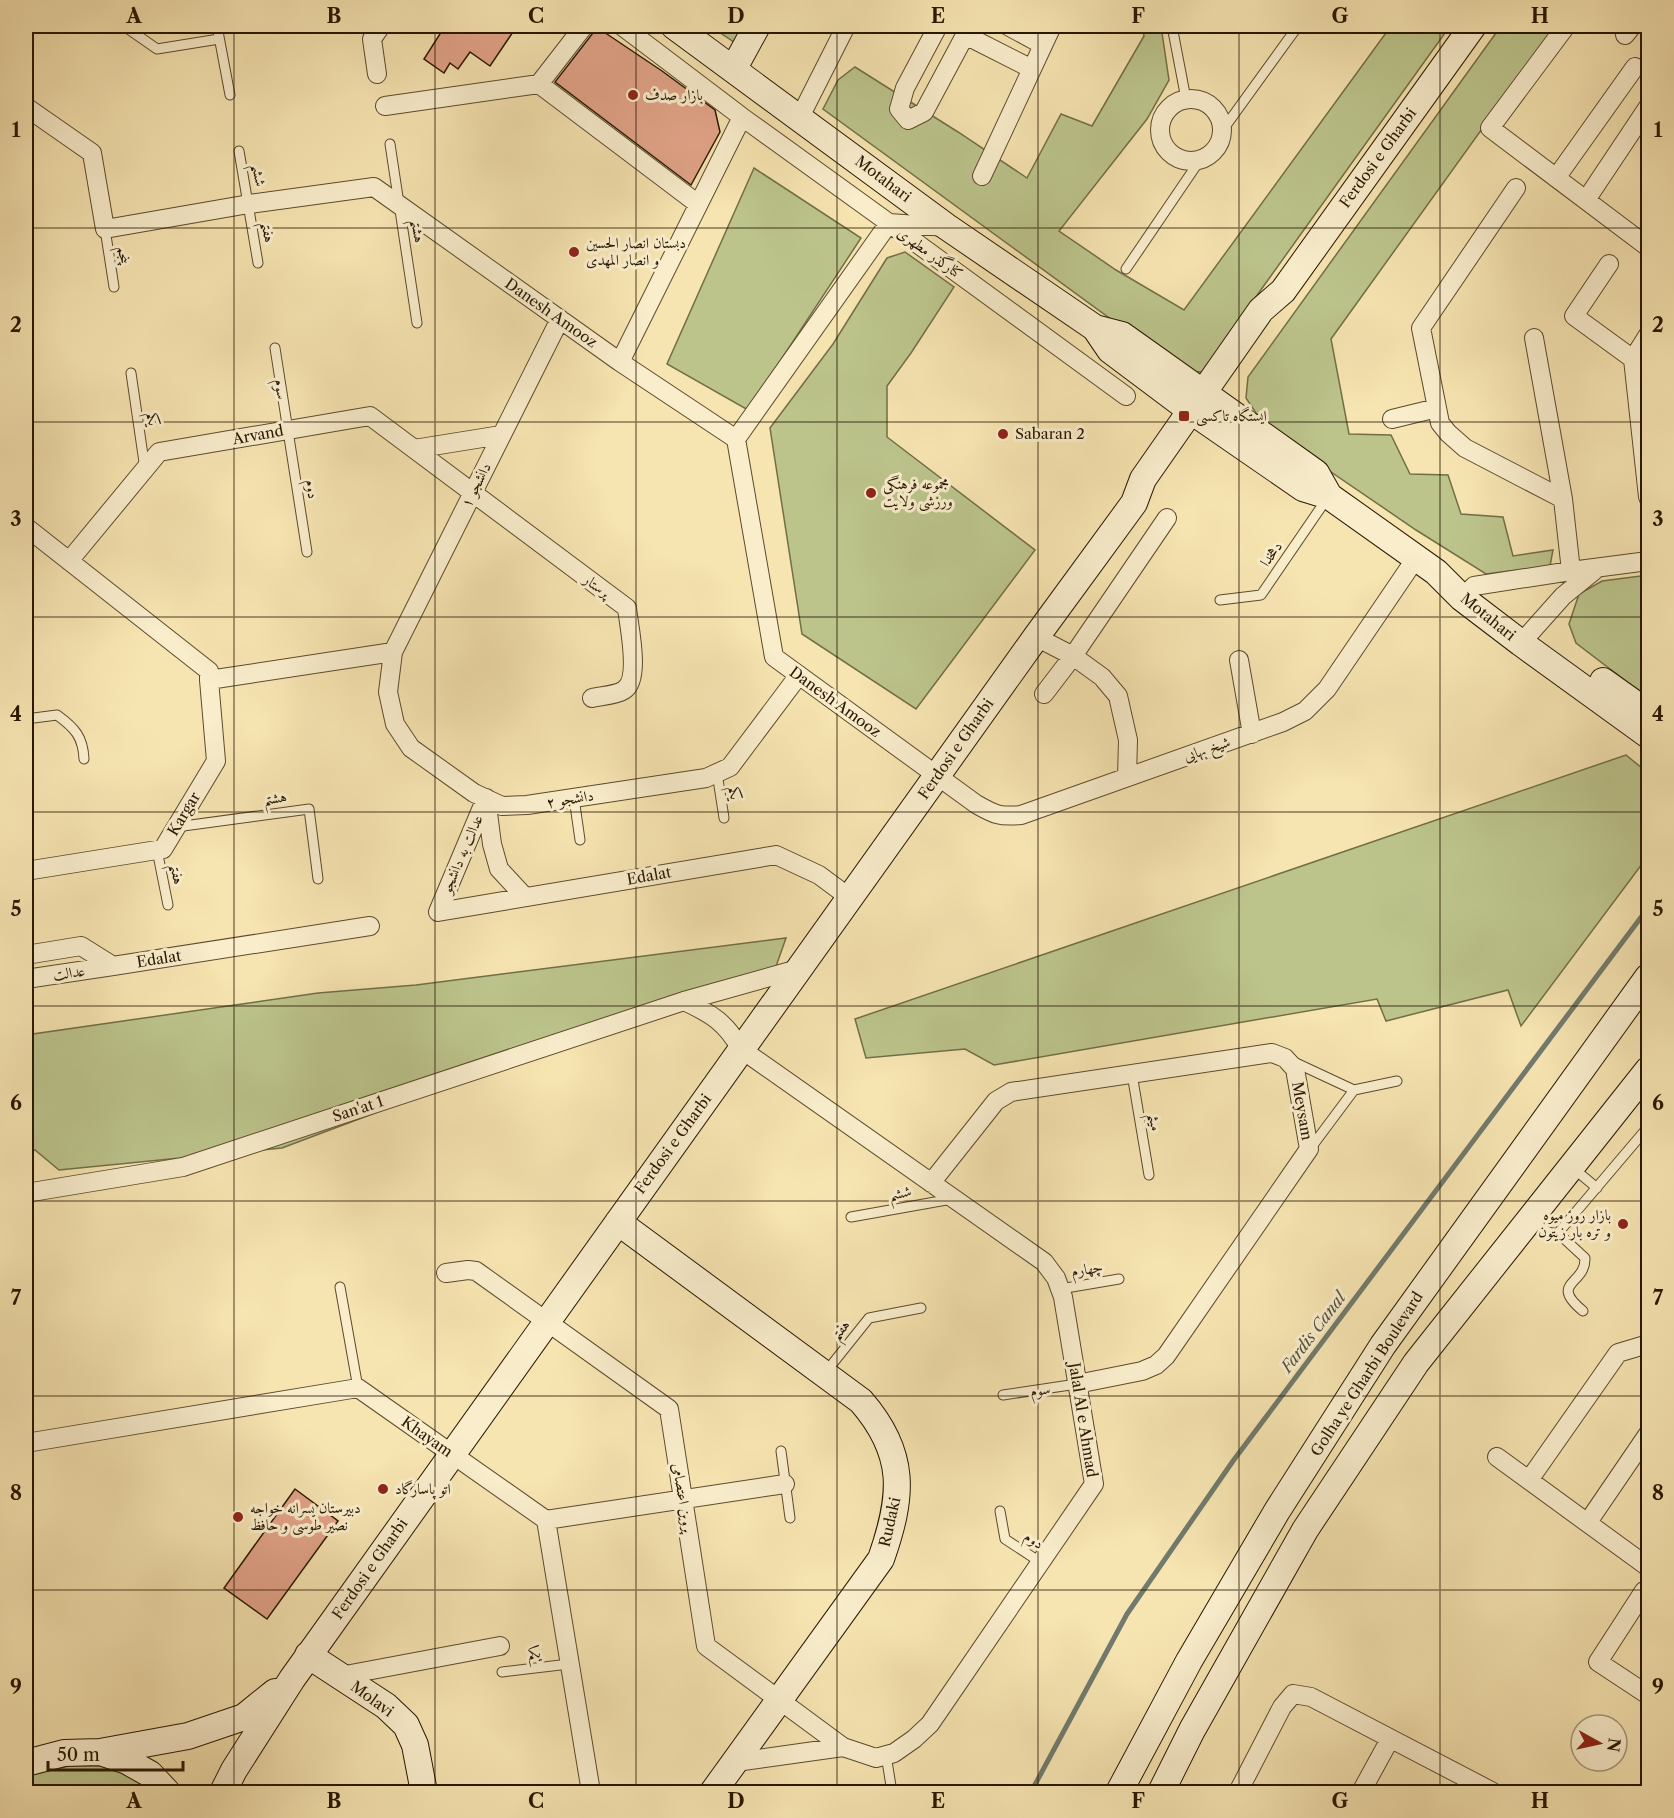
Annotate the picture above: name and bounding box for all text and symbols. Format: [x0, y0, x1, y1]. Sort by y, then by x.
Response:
text: A [125, 4, 142, 28]
text: B [327, 4, 342, 28]
text: C [528, 4, 544, 28]
text: D [727, 4, 745, 28]
text: E [931, 4, 945, 28]
text: F [1131, 4, 1145, 28]
text: G [1332, 4, 1349, 28]
text: H [1531, 4, 1549, 28]
place label: بازار صدف [645, 85, 703, 104]
marker: بازار صدف [626, 88, 640, 102]
street label: Ferdosi e Gharbi [1335, 104, 1420, 211]
text: 1 [12, 118, 21, 142]
text: 1 [1654, 118, 1663, 142]
street label: Motahari [851, 151, 915, 206]
street label: ششم [242, 162, 271, 189]
street label: هشتم [401, 218, 430, 245]
street label: هفتم [252, 220, 280, 245]
street label: کنارگذر مطهری [893, 222, 967, 283]
place label: دبستان انصار الحسین و انصار المهدی [586, 233, 686, 269]
street label: پنجم [109, 245, 136, 268]
marker: دبستان انصار الحسین و انصار المهدی [567, 245, 581, 259]
street label: Danesh Amooz [501, 274, 601, 352]
text: 2 [10, 313, 22, 337]
text: 2 [1652, 313, 1664, 337]
street label: سوم [267, 377, 292, 401]
place label: ایستگاه تاکسی [1196, 406, 1267, 427]
marker: ایستگاه تاکسی [1177, 409, 1191, 423]
street label: یکم [138, 411, 164, 429]
street label: Arvand [230, 421, 285, 449]
place label: Sabaran 2 [1015, 424, 1085, 443]
marker: Sabaran 2 [996, 427, 1010, 441]
street label: دانشجو ۱ [456, 459, 495, 510]
place label: مجموعه فرهنگی ورزشی ولایت [883, 474, 953, 512]
street label: دوم [298, 478, 323, 501]
marker: مجموعه فرهنگی ورزشی ولایت [864, 486, 878, 500]
text: 3 [10, 507, 22, 531]
text: 3 [1652, 507, 1664, 531]
street label: دهخدا [1255, 537, 1286, 570]
street label: پرستار [578, 568, 616, 603]
street label: Motahari [1457, 589, 1520, 645]
street label: Danesh Amooz [786, 662, 885, 741]
street label: Ferdosi e Gharbi [914, 694, 998, 803]
text: 4 [10, 702, 22, 726]
text: 4 [1652, 702, 1664, 726]
street label: شیخ بهایی [1181, 732, 1234, 770]
street label: دانشجو ۲ [545, 785, 595, 812]
street label: یکم [720, 785, 746, 803]
street label: هشتم [262, 786, 289, 815]
street label: Kargar [163, 788, 204, 839]
street label: عدالت به دانشجو [436, 811, 487, 898]
street label: هفتم [160, 862, 189, 887]
street label: Edalat [625, 862, 673, 889]
text: 5 [10, 897, 22, 921]
text: 5 [1652, 897, 1664, 921]
street label: Edalat [135, 945, 183, 971]
street label: عدالت [52, 961, 86, 984]
street label: Meysam [1288, 1080, 1317, 1142]
street label: Ferdosi e Gharbi [630, 1090, 715, 1197]
text: 6 [10, 1091, 22, 1115]
street label: San'at 1 [330, 1091, 386, 1126]
text: 6 [1652, 1091, 1664, 1115]
street label: میثم [1139, 1111, 1166, 1133]
street label: ششم [887, 1181, 914, 1210]
place label: بازار روز میوه و تره بار زیتون [1538, 1205, 1611, 1242]
marker: بازار روز میوه و تره بار زیتون [1616, 1217, 1630, 1231]
street label: چهارم [1070, 1257, 1105, 1284]
text: 7 [11, 1286, 22, 1310]
water label: Fardis Canal [1275, 1286, 1351, 1378]
text: 7 [1653, 1286, 1664, 1310]
street label: Golha ye Gharbi Boulevard [1306, 1288, 1427, 1460]
street label: هفتم [826, 1316, 858, 1348]
street label: Jalal Al e Ahmad [1065, 1359, 1102, 1479]
street label: سوم [1028, 1379, 1052, 1404]
street label: Khayam [398, 1412, 457, 1461]
street label: پروین اعتصامی [668, 1462, 699, 1536]
place label: اتو پاسارگاد [395, 1479, 451, 1500]
text: 8 [10, 1481, 22, 1505]
text: 8 [1652, 1481, 1664, 1505]
marker: اتو پاسارگاد [376, 1482, 390, 1496]
street label: Rudaki [875, 1495, 905, 1549]
place label: دبیرستان پسرانه خواجه نصیر طوسی و حافظ [250, 1498, 361, 1536]
marker: دبیرستان پسرانه خواجه نصیر طوسی و حافظ [231, 1510, 245, 1524]
street label: Ferdosi e Gharbi [328, 1514, 412, 1623]
street label: دوم [1019, 1526, 1048, 1556]
street label: یکم [526, 1642, 543, 1668]
text: 9 [10, 1675, 22, 1699]
text: 9 [1652, 1675, 1664, 1699]
street label: Molavi [347, 1677, 398, 1721]
north arrow [1569, 1713, 1629, 1773]
scale bar [48, 1734, 183, 1772]
text: N [1603, 1737, 1625, 1753]
text: 50 m [57, 1744, 100, 1766]
text: A [125, 1789, 142, 1813]
text: B [327, 1789, 342, 1813]
text: C [528, 1789, 544, 1813]
text: D [727, 1789, 745, 1813]
text: E [931, 1789, 945, 1813]
text: F [1131, 1789, 1145, 1813]
text: G [1332, 1789, 1349, 1813]
text: H [1531, 1789, 1549, 1813]

